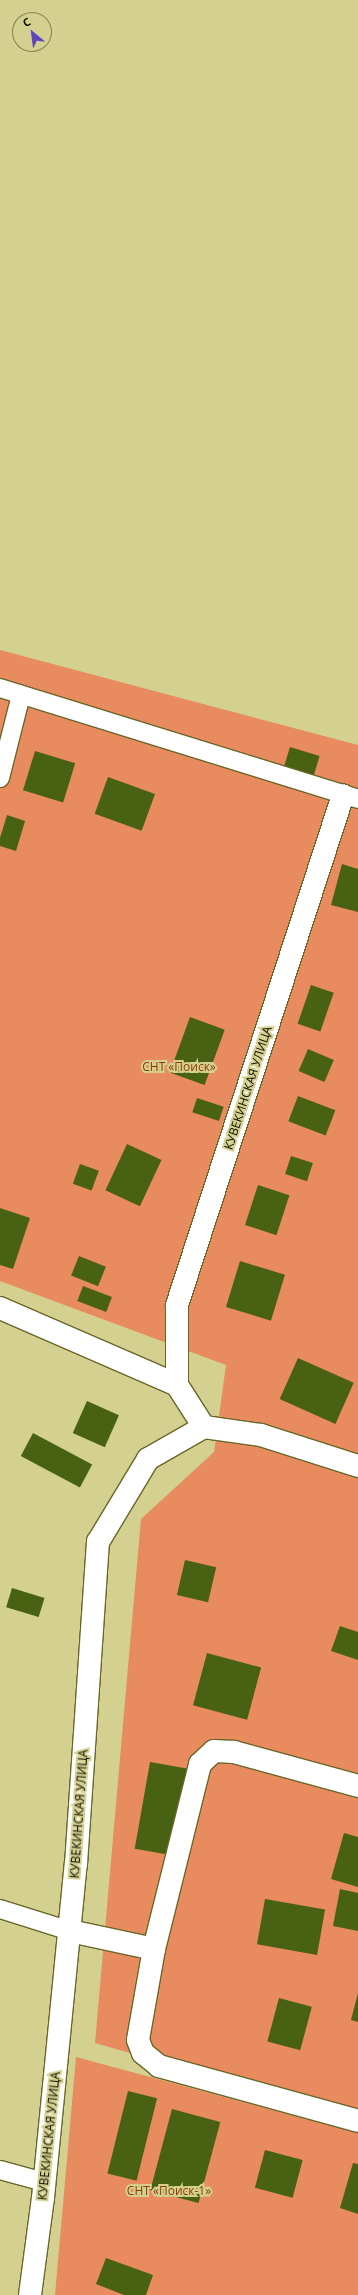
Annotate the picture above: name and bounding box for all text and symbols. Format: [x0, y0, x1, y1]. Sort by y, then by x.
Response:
north arrow [12, 12, 52, 52]
text: С [20, 14, 33, 30]
street label: КУВЕКИНСКАЯ УЛИЦА [221, 1024, 275, 1152]
park label: СНТ «Поиск» [142, 1060, 216, 1074]
street label: КУВЕКИНСКАЯ УЛИЦА [67, 1749, 91, 1879]
street label: КУВЕКИНСКАЯ УЛИЦА [35, 2071, 63, 2201]
park label: СНТ «Поиск-1» [127, 2184, 211, 2198]

